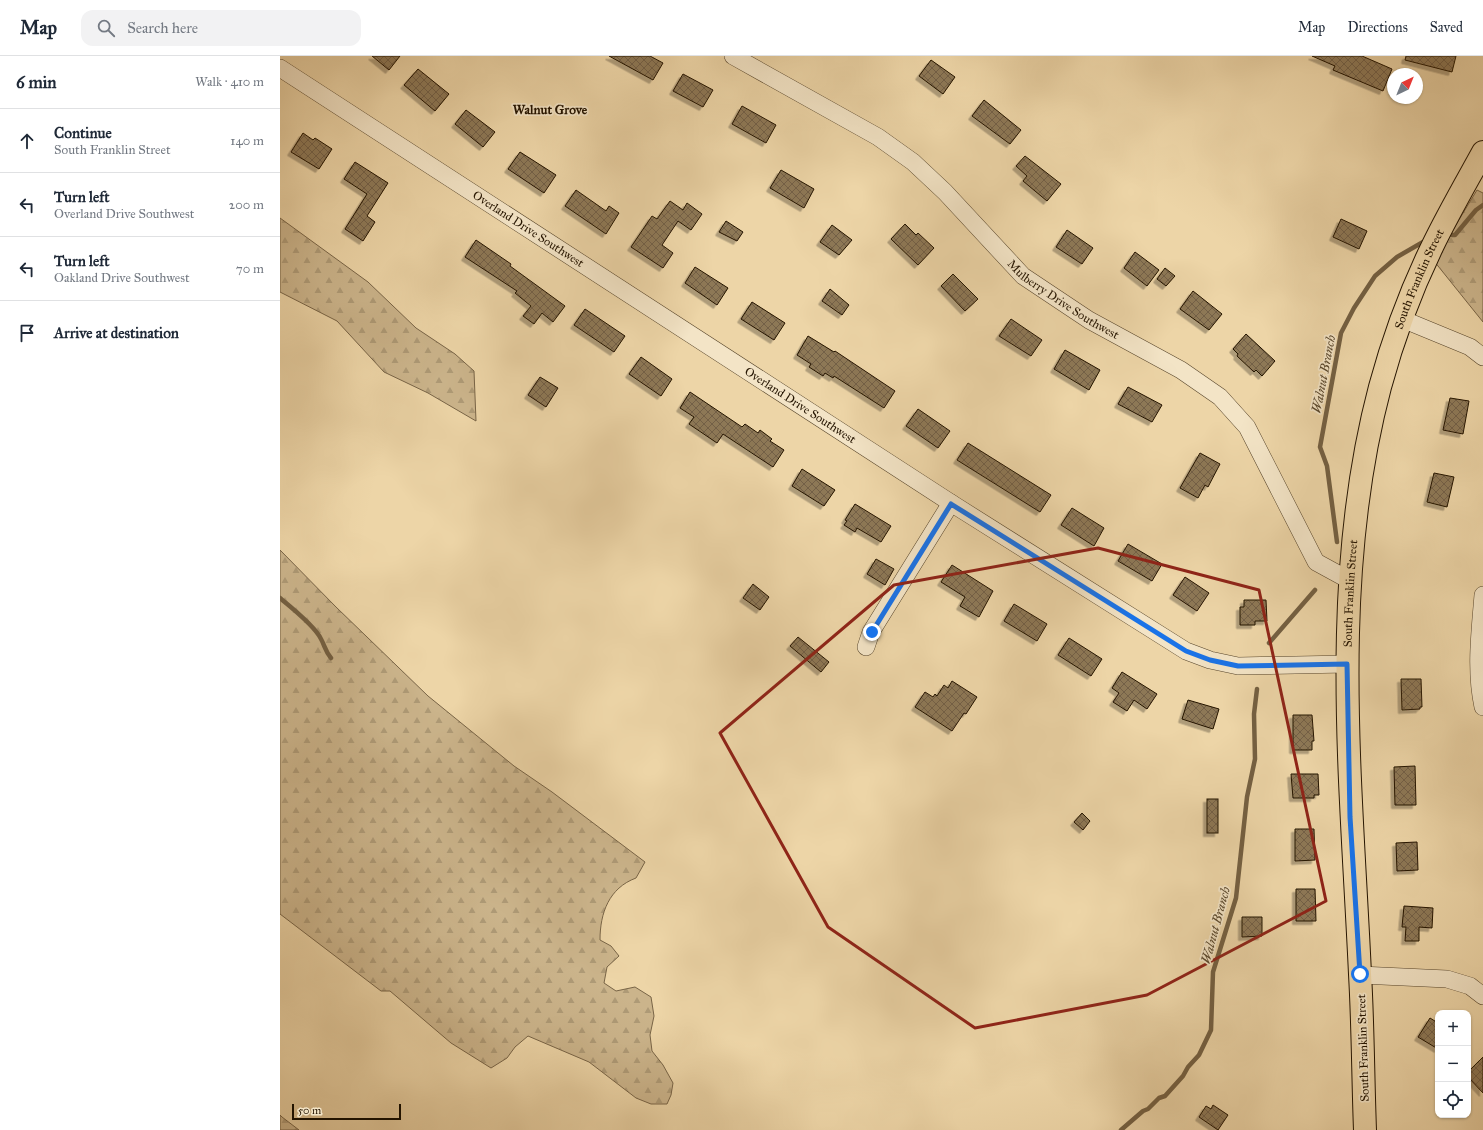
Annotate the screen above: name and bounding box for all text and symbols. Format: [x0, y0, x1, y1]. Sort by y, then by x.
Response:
search box [81, 10, 361, 46]
text: Map [20, 16, 57, 39]
icon: search [95, 17, 117, 39]
text: Search here [127, 19, 198, 37]
text: Map [1298, 19, 1325, 36]
text: Directions [1347, 19, 1408, 36]
text: Saved [1430, 19, 1463, 36]
north arrow [1387, 68, 1423, 104]
text: 6 min [16, 72, 57, 93]
text: Walk · 410 m [195, 74, 264, 90]
district label: Walnut Grove [513, 102, 588, 118]
text: Continue [54, 124, 112, 142]
icon: ahead [16, 130, 38, 152]
text: 140 m [230, 133, 264, 149]
text: South Franklin Street [54, 142, 171, 158]
text: Turn left [54, 188, 110, 206]
street label: Overland Drive Southwest [470, 188, 587, 271]
icon: left [16, 194, 38, 216]
text: 200 m [229, 197, 264, 213]
text: Overland Drive Southwest [54, 206, 194, 222]
street label: South Franklin Street [1392, 226, 1447, 331]
text: Turn left [54, 252, 110, 270]
street label: Mulberry Drive Southwest [1005, 257, 1122, 342]
icon: left [16, 258, 38, 280]
text: 70 m [236, 261, 264, 277]
text: Oakland Drive Southwest [54, 270, 190, 286]
icon: arrive [16, 322, 38, 344]
text: Arrive at destination [54, 324, 179, 342]
water label: Walnut Branch [1309, 333, 1340, 415]
street label: Overland Drive Southwest [742, 364, 859, 447]
street label: South Franklin Street [1341, 538, 1360, 647]
route end [863, 623, 881, 641]
water label: Walnut Branch [1198, 884, 1234, 966]
route start [1351, 965, 1369, 983]
street label: South Franklin Street [1354, 993, 1372, 1102]
map controls [1435, 1010, 1471, 1118]
button: + [1435, 1010, 1471, 1046]
button: − [1435, 1046, 1471, 1082]
button: locate [1435, 1082, 1471, 1118]
scale bar [292, 1102, 401, 1121]
text: 50 m [298, 1104, 321, 1117]

